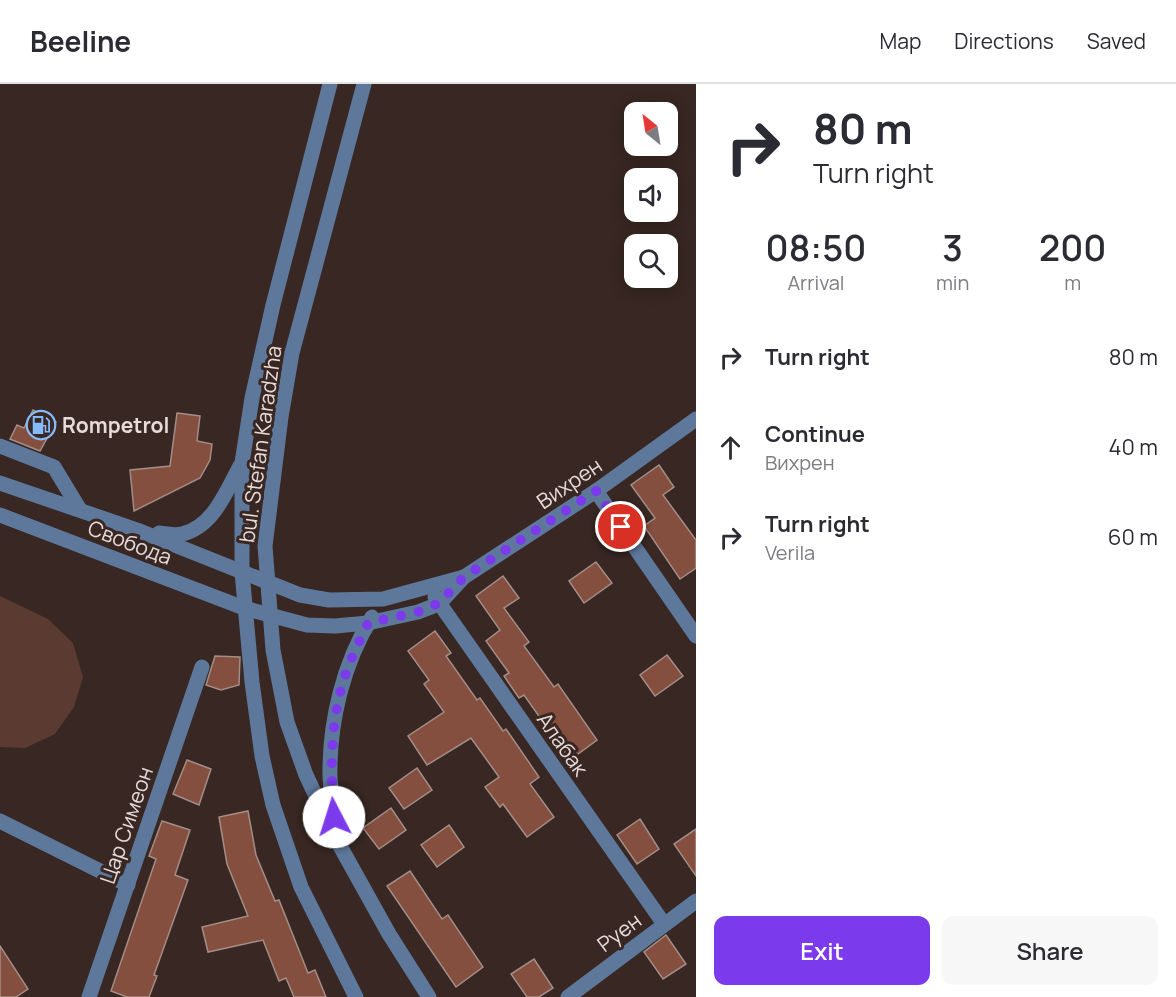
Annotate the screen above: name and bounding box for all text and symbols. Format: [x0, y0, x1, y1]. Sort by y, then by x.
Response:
text: Beeline [30, 22, 131, 60]
text: Map [880, 27, 921, 55]
text: Directions [954, 27, 1054, 55]
text: Saved [1087, 27, 1146, 55]
text: 80 m [813, 99, 913, 157]
north arrow [624, 102, 678, 156]
map controls [624, 102, 678, 288]
icon: right [714, 108, 792, 186]
text: Turn right [813, 154, 934, 191]
button: sound [624, 168, 678, 222]
text: 08:50 [766, 223, 866, 272]
text: 3 [942, 223, 963, 272]
text: 200 [1039, 223, 1106, 272]
button: search [624, 234, 678, 288]
text: Arrival [787, 269, 845, 296]
text: min [936, 269, 969, 296]
text: m [1064, 269, 1081, 296]
icon: right [714, 341, 747, 374]
text: Turn right [765, 342, 870, 372]
text: 80 m [1109, 342, 1158, 372]
street label: bul. Stefan Karadzha [232, 344, 288, 544]
fuel station icon: Rompetrol [25, 409, 57, 441]
place label: Rompetrol [62, 411, 169, 439]
text: Continue [765, 419, 865, 449]
icon: ahead [714, 431, 747, 464]
text: 40 m [1109, 432, 1158, 462]
text: Вихрен [765, 449, 835, 476]
street label: Вихрен [531, 451, 607, 515]
pin [595, 501, 646, 552]
text: Turn right [765, 509, 870, 539]
icon: arrive [604, 510, 637, 543]
street label: Свобода [84, 513, 176, 571]
icon: right [714, 521, 747, 554]
text: 60 m [1108, 522, 1158, 552]
text: Verila [765, 539, 815, 566]
street label: Алабак [531, 707, 595, 782]
street label: Цар Симеон [93, 763, 159, 887]
position arrow [302, 785, 366, 849]
street label: Руен [591, 906, 647, 958]
button: Exit [714, 916, 930, 985]
button: Share [942, 916, 1158, 985]

